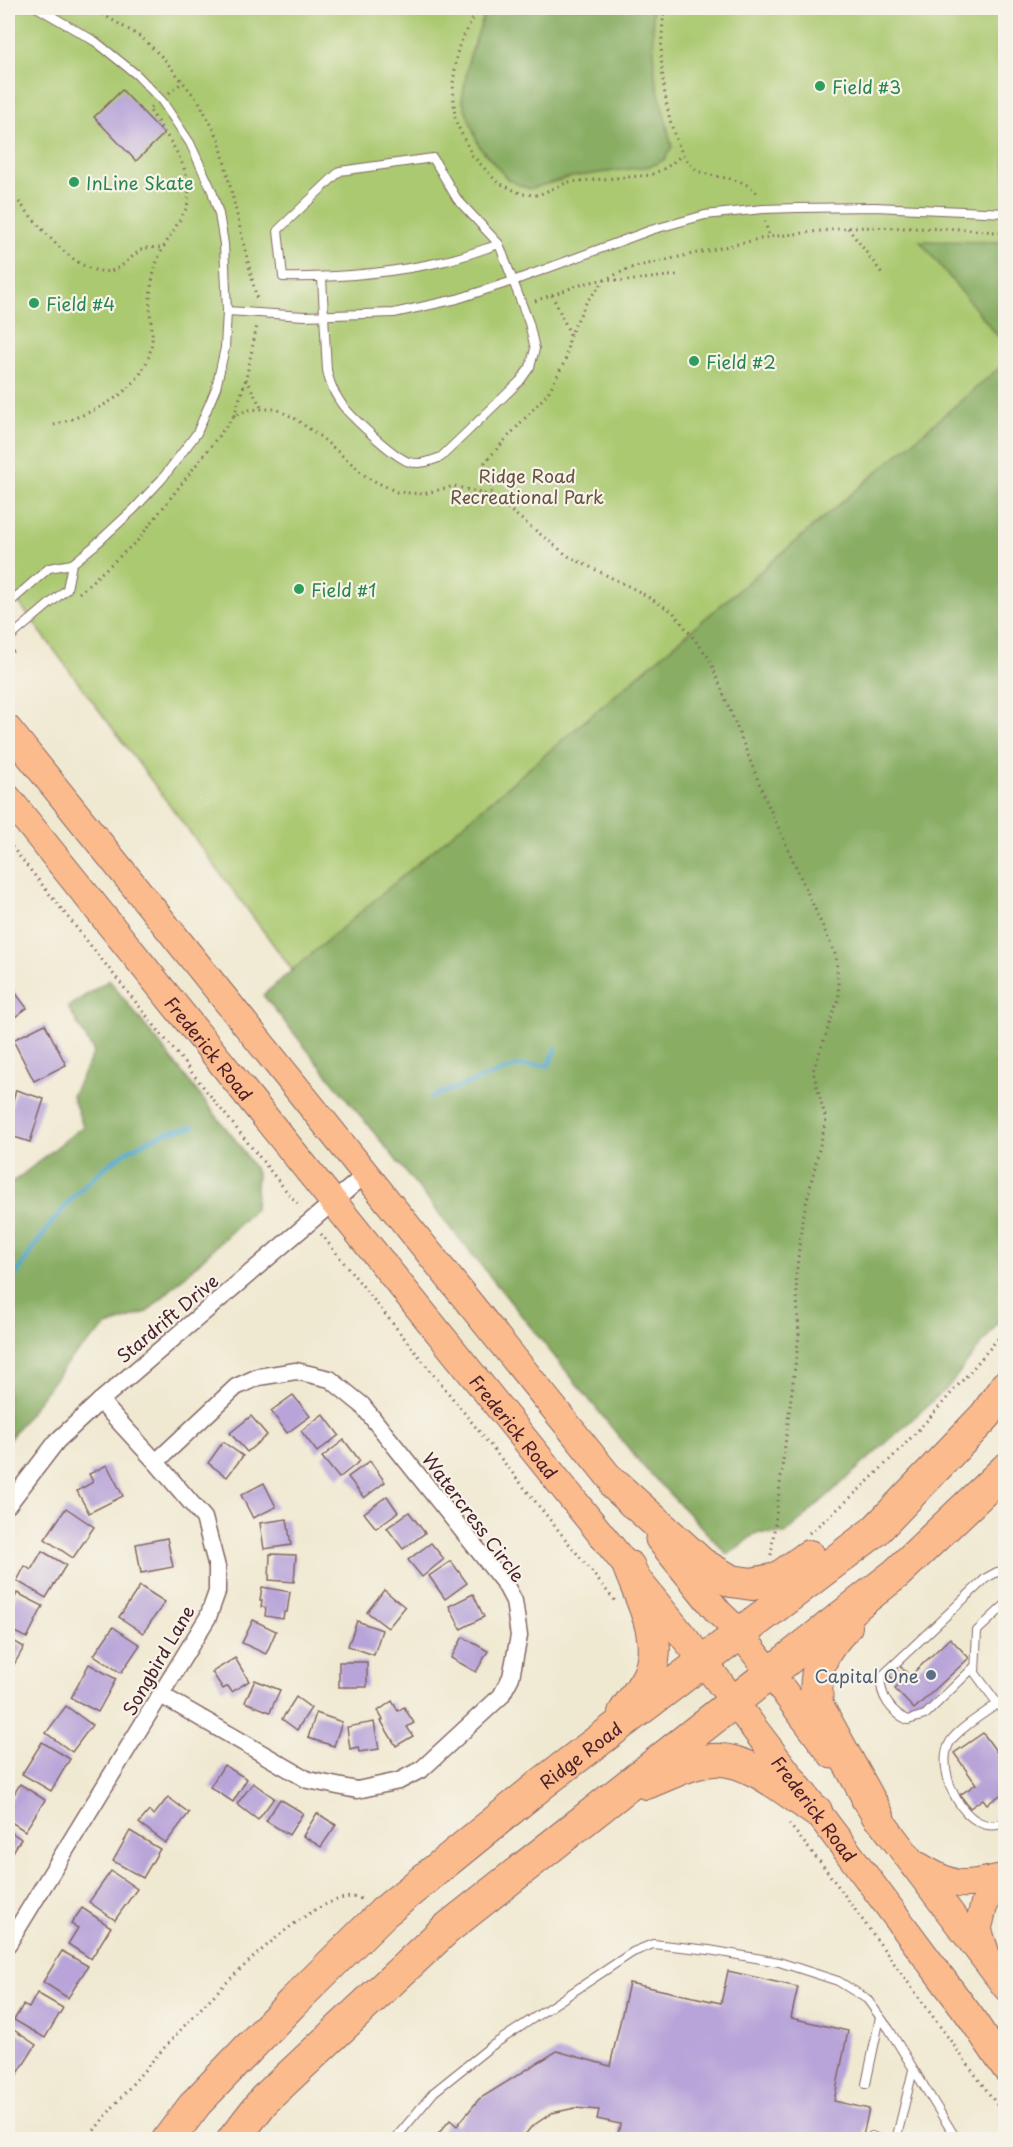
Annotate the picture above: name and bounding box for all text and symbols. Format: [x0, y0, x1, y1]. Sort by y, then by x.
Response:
place label: Field #3 [832, 73, 901, 100]
marker: Field #3 [813, 79, 827, 93]
place label: InLine Skate [86, 169, 194, 196]
marker: InLine Skate [67, 175, 81, 189]
place label: Field #4 [46, 290, 115, 317]
marker: Field #4 [27, 296, 41, 310]
place label: Field #2 [706, 348, 776, 375]
marker: Field #2 [687, 354, 701, 368]
park label: Ridge Road Recreational Park [450, 462, 604, 510]
place label: Field #1 [311, 576, 376, 603]
marker: Field #1 [292, 582, 306, 596]
street label: Frederick Road [159, 990, 260, 1106]
street label: Stardrift Drive [110, 1267, 224, 1369]
street label: Frederick Road [464, 1368, 565, 1485]
street label: Watercress Circle [416, 1446, 532, 1588]
street label: Songbird Lane [115, 1600, 201, 1720]
place label: Capital One [814, 1662, 919, 1689]
marker: Capital One [924, 1668, 938, 1682]
street label: Ridge Road [533, 1714, 627, 1795]
street label: Frederick Road [766, 1749, 864, 1867]

